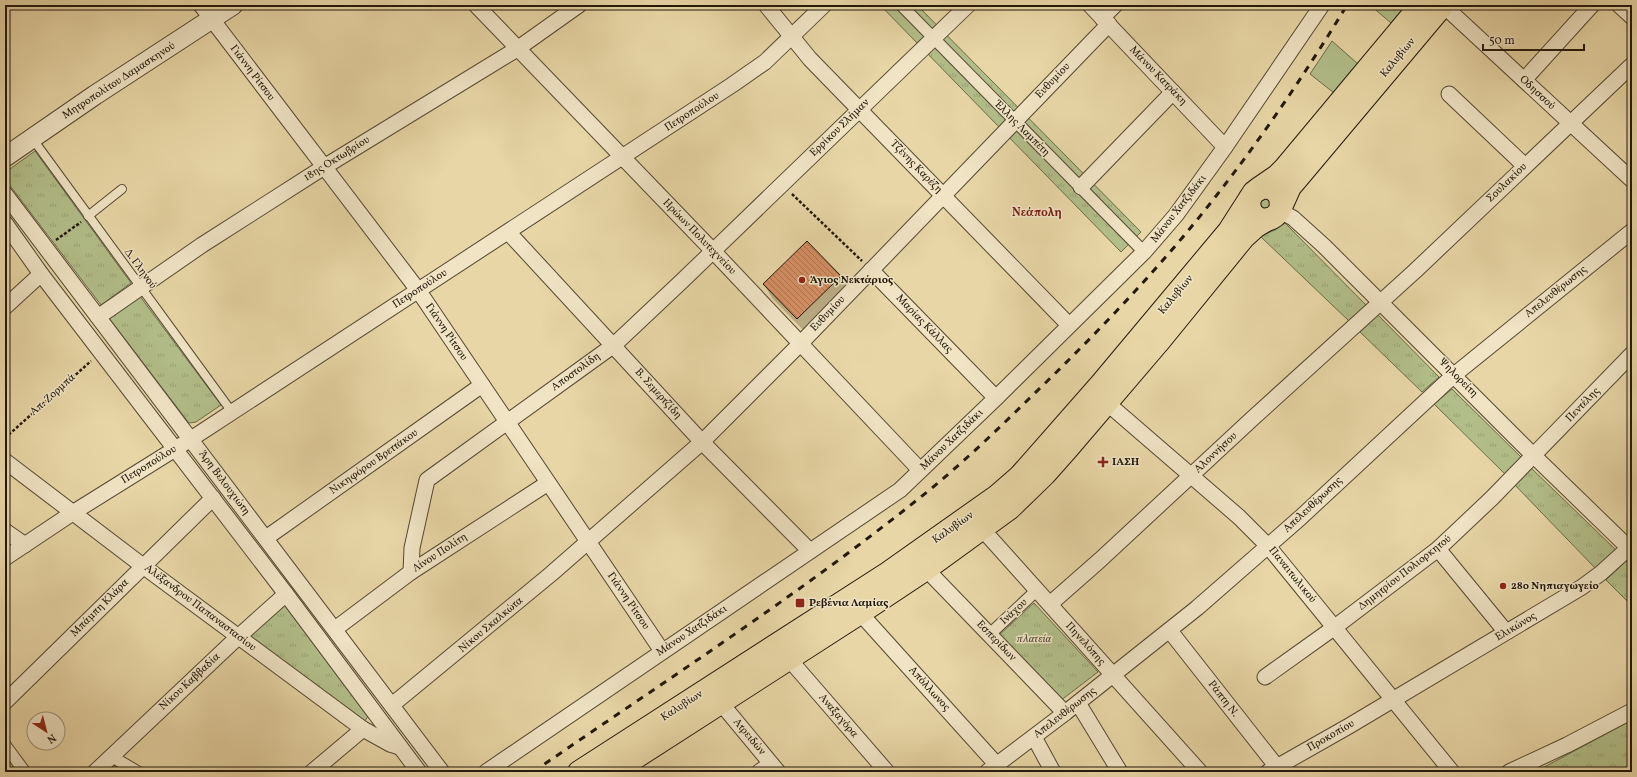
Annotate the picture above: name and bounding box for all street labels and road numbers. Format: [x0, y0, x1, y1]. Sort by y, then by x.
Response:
street label: Καλυβίων [1377, 35, 1419, 81]
street label: Μητροπολίτου Δαμασκηνού [60, 39, 178, 123]
street label: Γιάννη Ρίτσου [226, 42, 278, 104]
street label: Μάνου Κατράκη [1126, 43, 1190, 109]
street label: Ευθυμίου [1032, 60, 1074, 102]
street label: Οδησσού [1516, 73, 1558, 113]
street label: Πετροπούλου [662, 89, 722, 135]
street label: Ερρίκου Σλήμαν [807, 95, 874, 160]
street label: Έλλης Λαμπέτη [990, 97, 1053, 160]
street label: 18ης Οκτωβρίου [301, 133, 373, 185]
street label: Τζένης Καρέζη [886, 137, 946, 197]
street label: Σουλακίου [1483, 160, 1531, 206]
street label: Μάνου Χατζιδάκι [1148, 171, 1211, 246]
street label: Ηρώων Πολυτεχνείου [659, 196, 739, 278]
street label: Δ. Γληνού [120, 246, 160, 292]
street label: Απελευθέρωσης [1522, 262, 1590, 322]
street label: Πετροπούλου [390, 266, 450, 312]
street label: Καλυβίων [1155, 272, 1197, 318]
street label: Μαρίας Κάλλας [892, 291, 956, 357]
street label: Ευθυμίου [807, 293, 849, 335]
street label: Γιάννη Ρίτσου [421, 300, 471, 364]
street label: Αποστολίδη [548, 349, 604, 395]
street label: Ψηλορείτη [1435, 355, 1481, 401]
street label: Β. Σεμερτζίδη [631, 365, 685, 423]
street label: Απ. Ζορμπά [27, 370, 79, 420]
street label: Πεντέλης [1563, 384, 1603, 426]
street label: Μάνου Χατζιδάκι [917, 406, 987, 474]
street label: Νικηφόρου Βρεττάκου [327, 426, 421, 498]
street label: Αλοννήσου [1191, 429, 1241, 477]
street label: Πετροπούλου [118, 442, 180, 488]
street label: Άρη Βελουχιώτη [195, 447, 253, 519]
street label: Απελευθέρωσης [1280, 474, 1346, 536]
street label: Καλυβίων [929, 508, 977, 548]
street label: Λίνου Πολίτη [410, 530, 470, 576]
street label: Δημητρίου Πολιορκητού [1355, 532, 1455, 614]
street label: Παναιτωλικού [1265, 544, 1319, 606]
street label: Αλέξανδρου Παπαναστασίου [141, 561, 259, 655]
street label: Γιάννη Ρίτσου [603, 569, 653, 633]
street label: Μπάμπη Κλάρα [68, 575, 133, 640]
street label: Νίκου Σκαλκώτα [456, 593, 527, 656]
street label: Ινάχου [997, 595, 1031, 629]
street label: Μάνου Χατζιδάκι [653, 601, 731, 660]
street label: Ελικώνος [1493, 609, 1539, 645]
street label: Εσπερίδων [973, 617, 1020, 665]
street label: Πηνελόπης [1061, 619, 1109, 669]
street label: Νίκου Καββαδία [156, 649, 224, 714]
street label: Απόλλωνος [905, 663, 953, 715]
street label: Ράπτη Ν. [1204, 678, 1242, 721]
street label: Απελευθέρωσης [1030, 684, 1100, 742]
street label: Καλυβίων [658, 686, 706, 725]
street label: Αναξαγόρα [815, 691, 862, 741]
street label: Ατρειδών [729, 715, 769, 759]
street label: Προκοπίου [1305, 716, 1357, 756]

